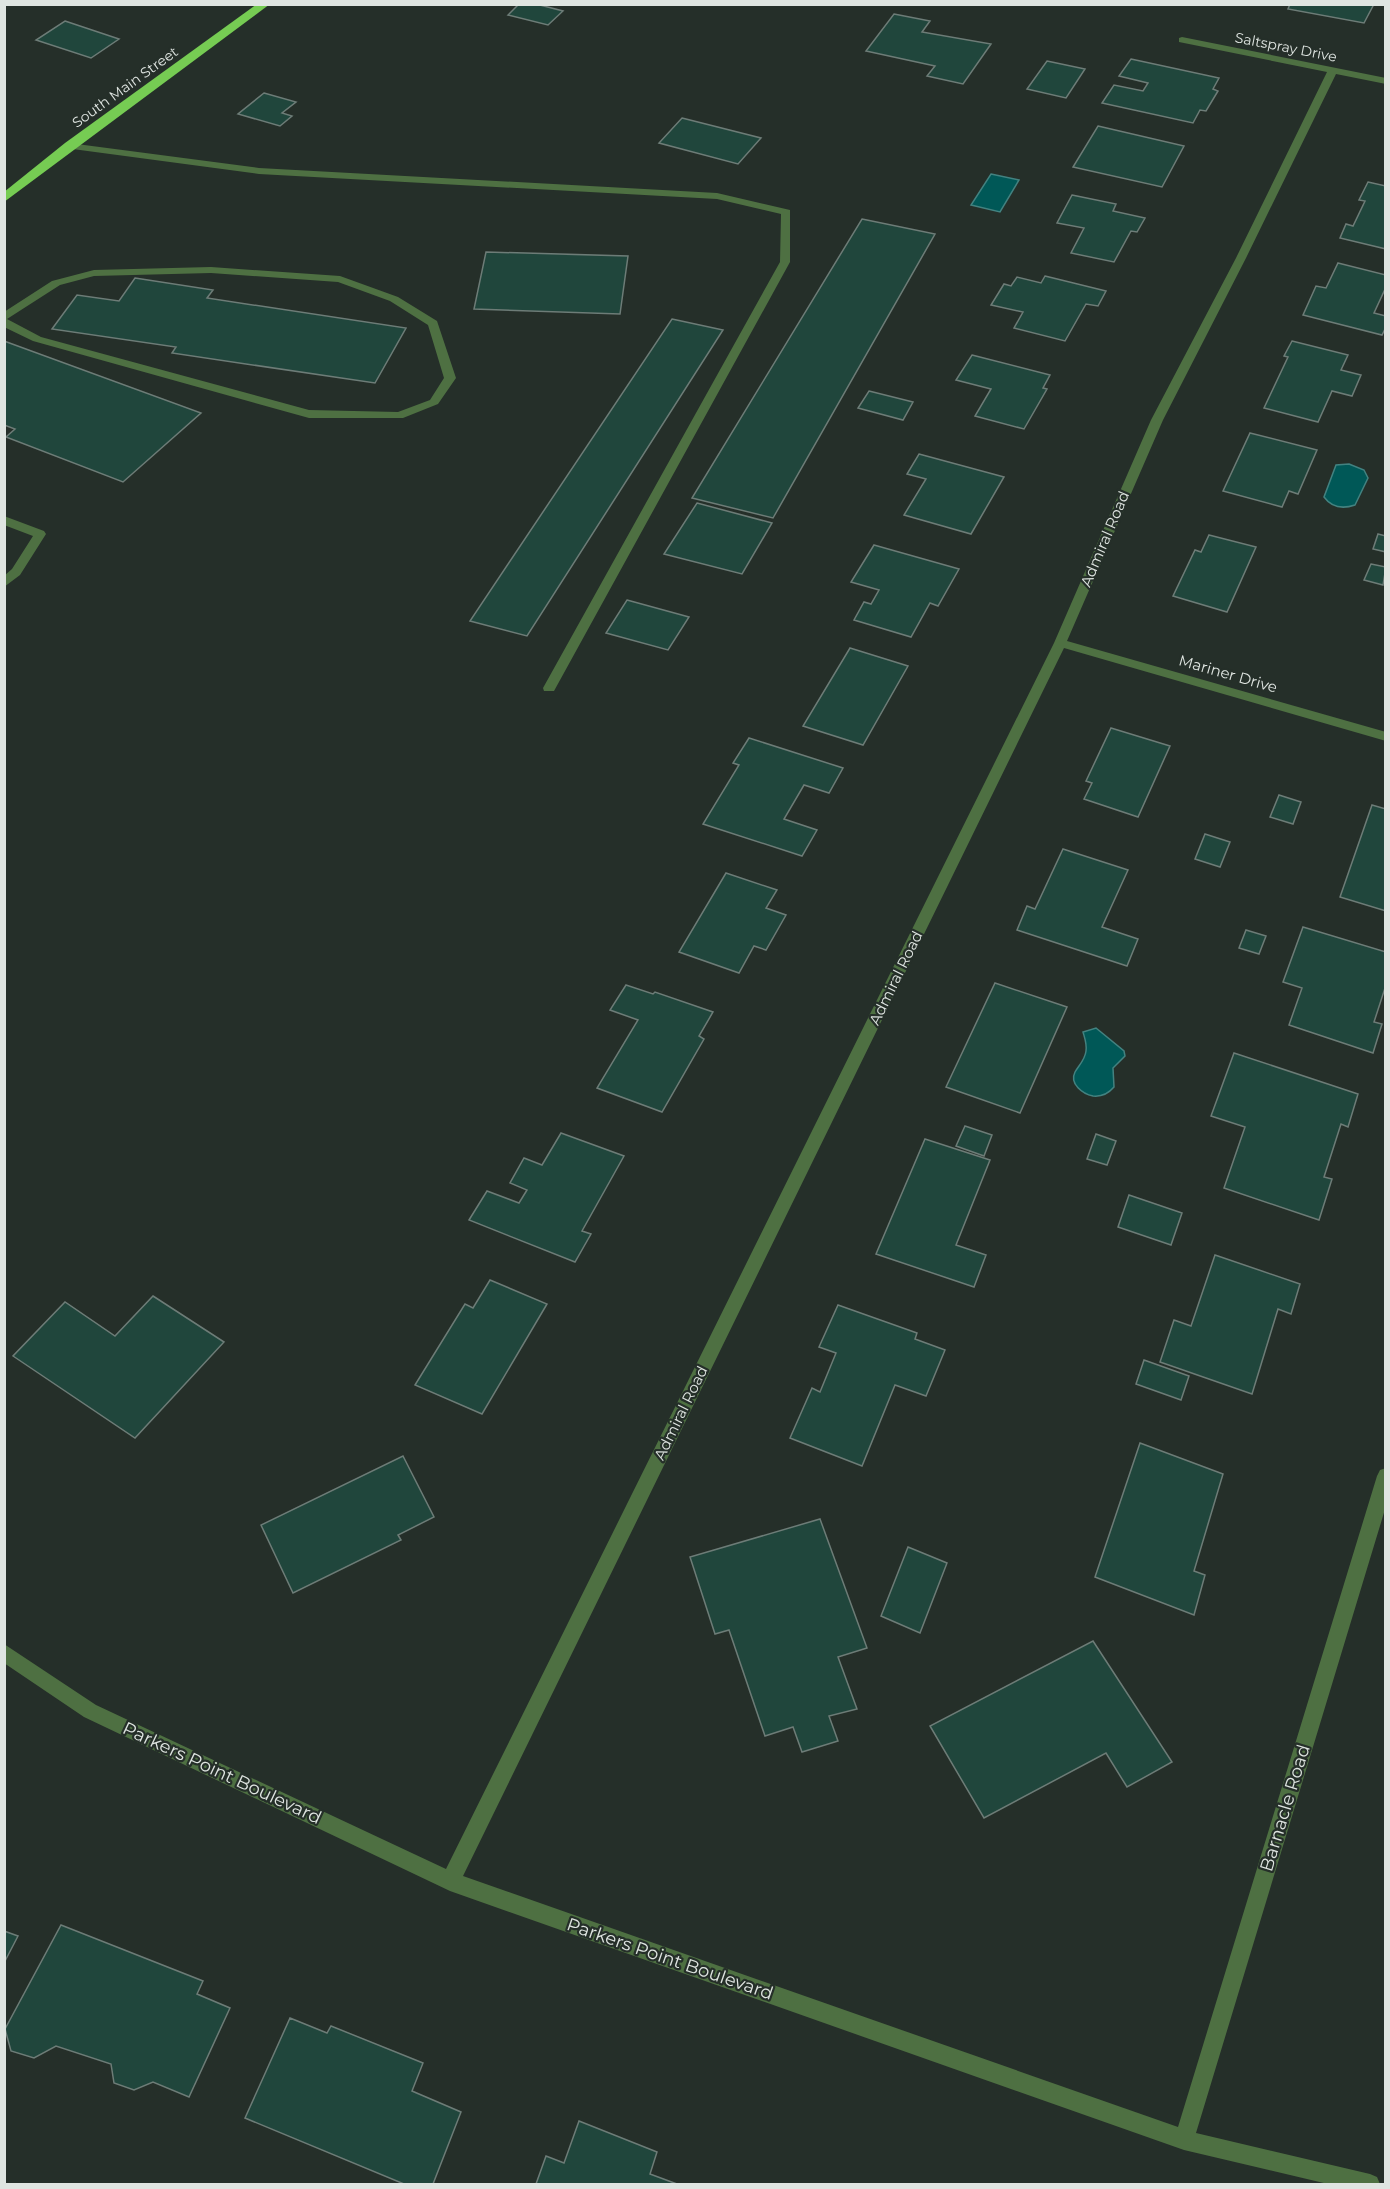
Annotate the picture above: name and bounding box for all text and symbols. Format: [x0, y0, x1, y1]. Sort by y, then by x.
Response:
street label: Saltspray Drive [1233, 28, 1339, 66]
street label: South Main Street [69, 42, 182, 131]
street label: Admiral Road [1076, 488, 1133, 590]
street label: Mariner Drive [1177, 650, 1280, 697]
street label: Admiral Road [865, 928, 927, 1028]
street label: Admiral Road [650, 1363, 712, 1463]
street label: Parkers Point Boulevard [119, 1717, 325, 1829]
street label: Barnacle Road [1255, 1742, 1315, 1874]
street label: Parkers Point Boulevard [564, 1913, 776, 2005]

